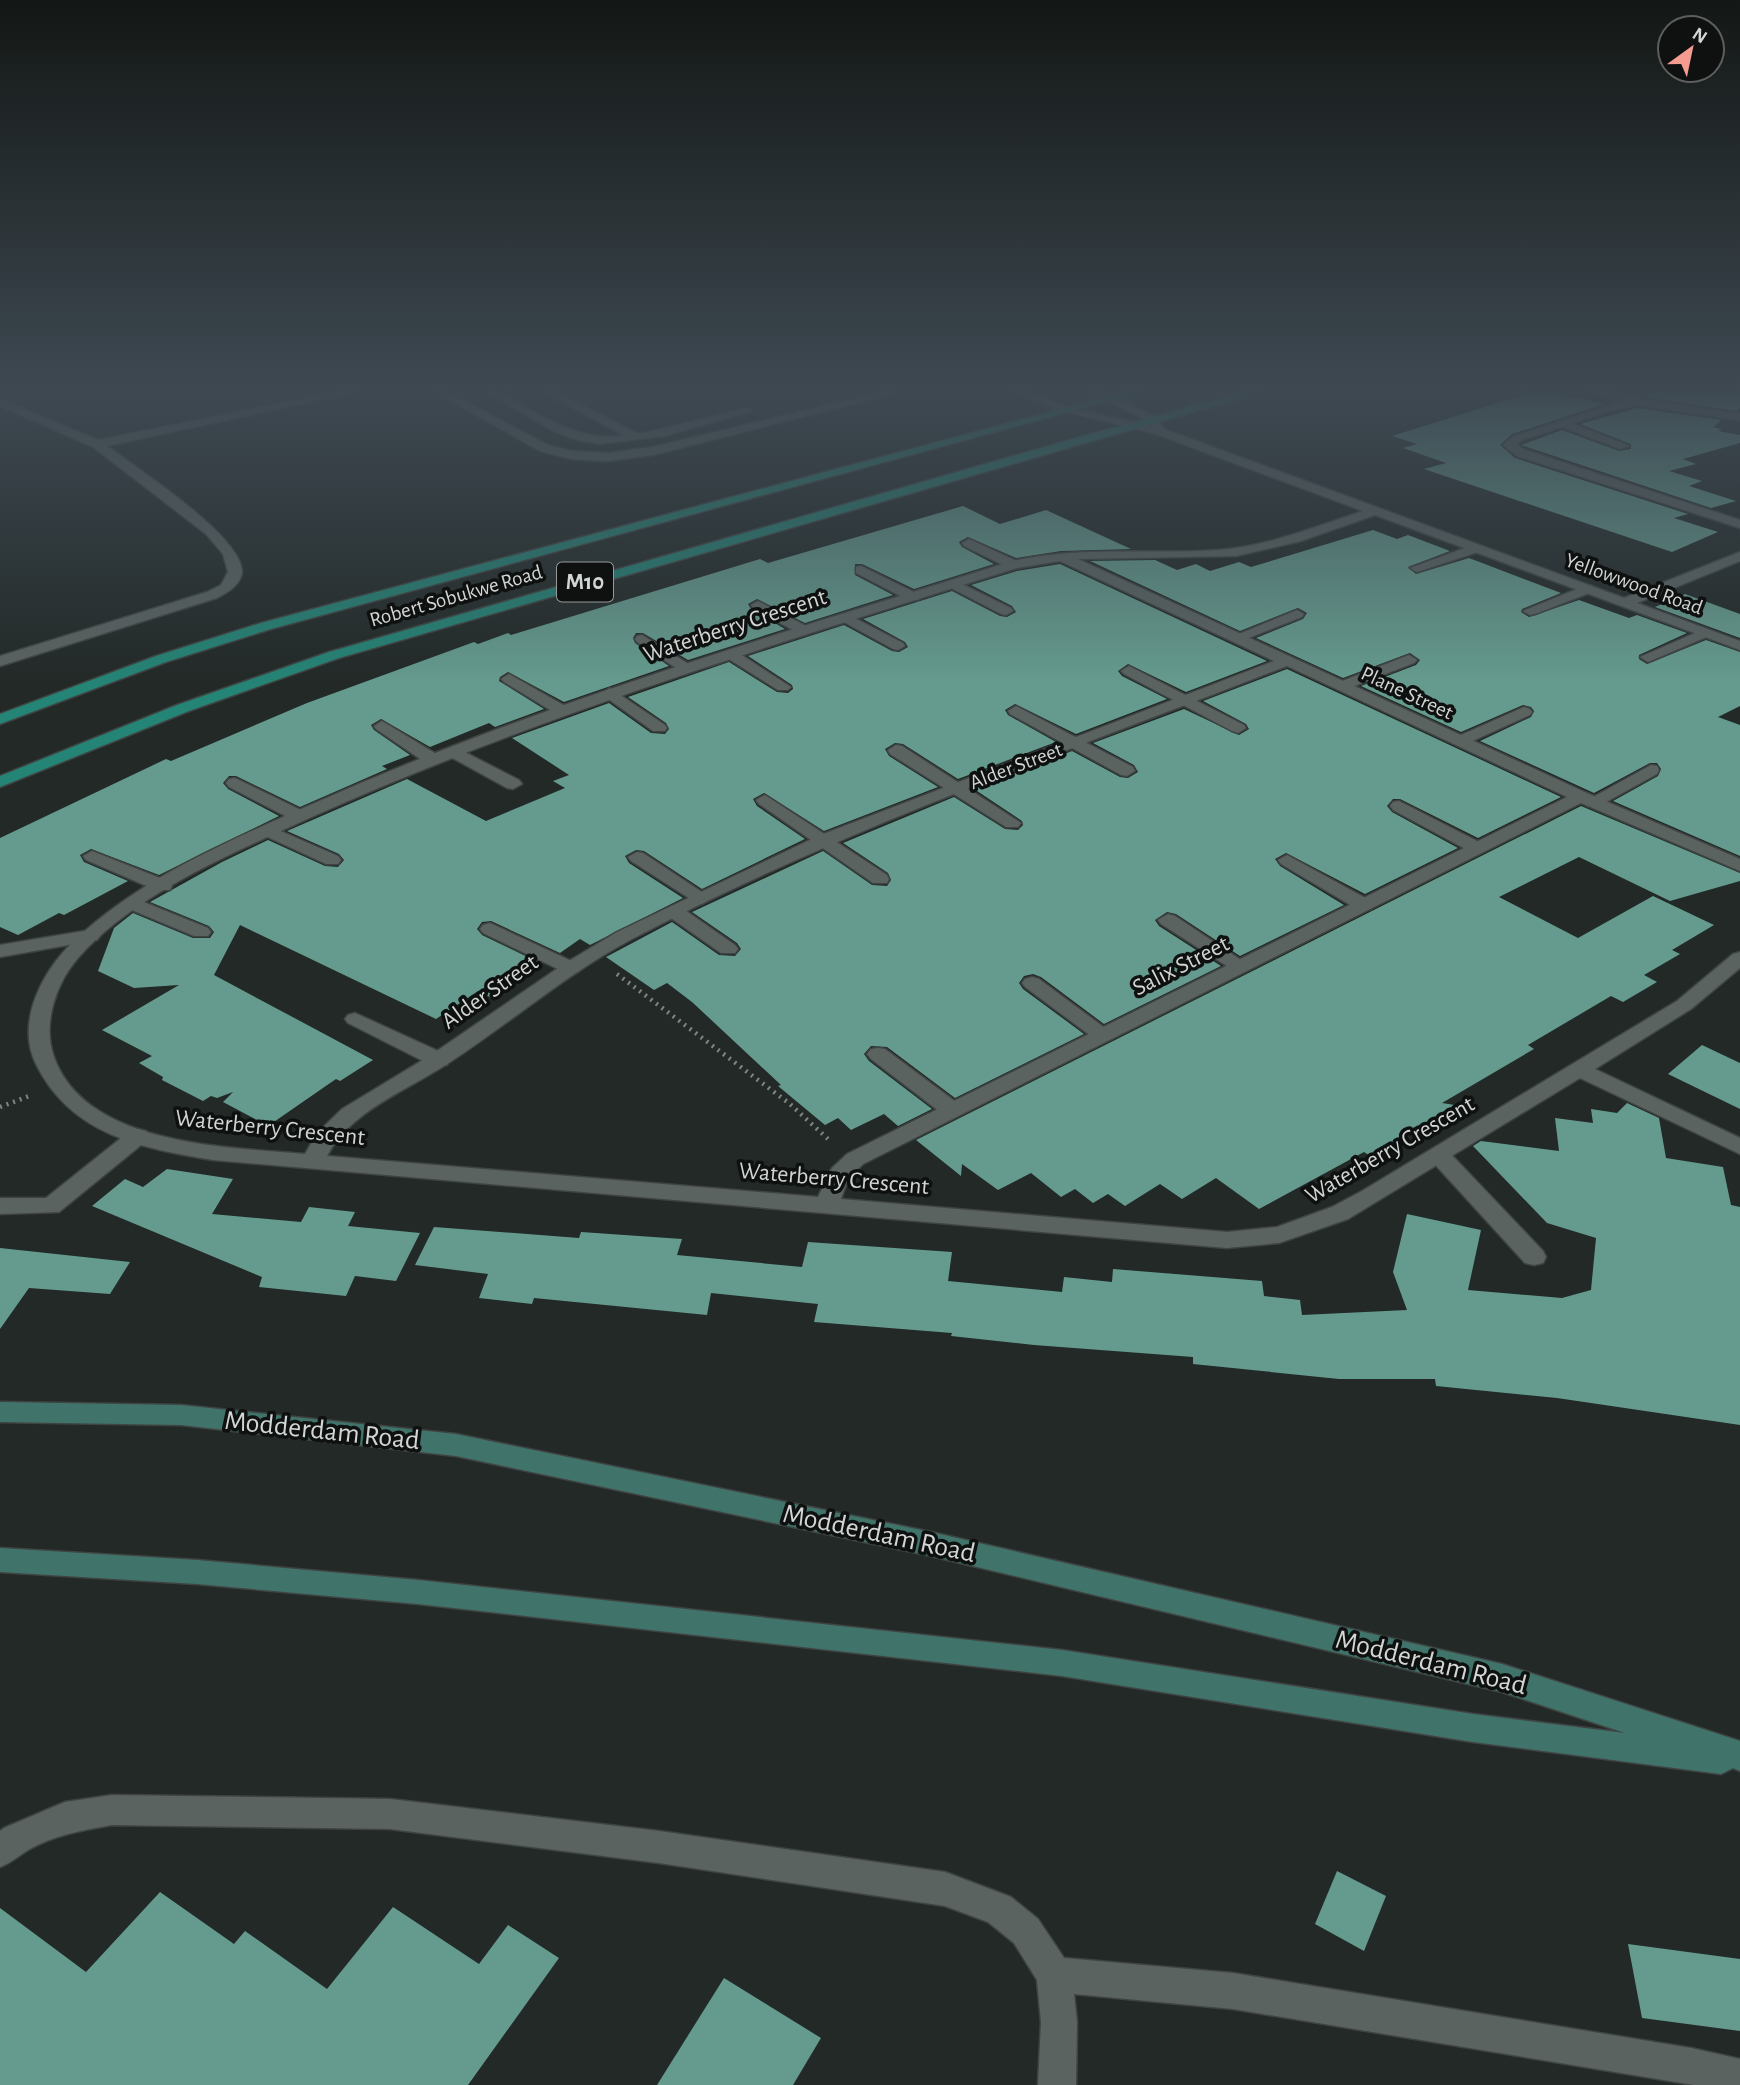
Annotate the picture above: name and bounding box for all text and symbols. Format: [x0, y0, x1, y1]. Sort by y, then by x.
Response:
north arrow [1656, 14, 1726, 84]
text: N [1689, 24, 1710, 48]
street label: Yellowwood Road [1562, 549, 1706, 619]
street label: Robert Sobukwe Road [367, 561, 545, 631]
road number: M10 [557, 562, 613, 602]
street label: Waterberry Crescent [641, 585, 830, 667]
street label: Plane Street [1358, 663, 1457, 724]
street label: Alder Street [967, 739, 1066, 793]
street label: Salix Street [1129, 931, 1233, 1000]
street label: Alder Street [437, 950, 543, 1034]
street label: Waterberry Crescent [1301, 1092, 1479, 1208]
street label: Waterberry Crescent [174, 1106, 366, 1150]
street label: Waterberry Crescent [738, 1159, 930, 1199]
street label: Modderdam Road [223, 1407, 421, 1455]
street label: Modderdam Road [780, 1500, 978, 1568]
street label: Modderdam Road [1332, 1626, 1530, 1700]

